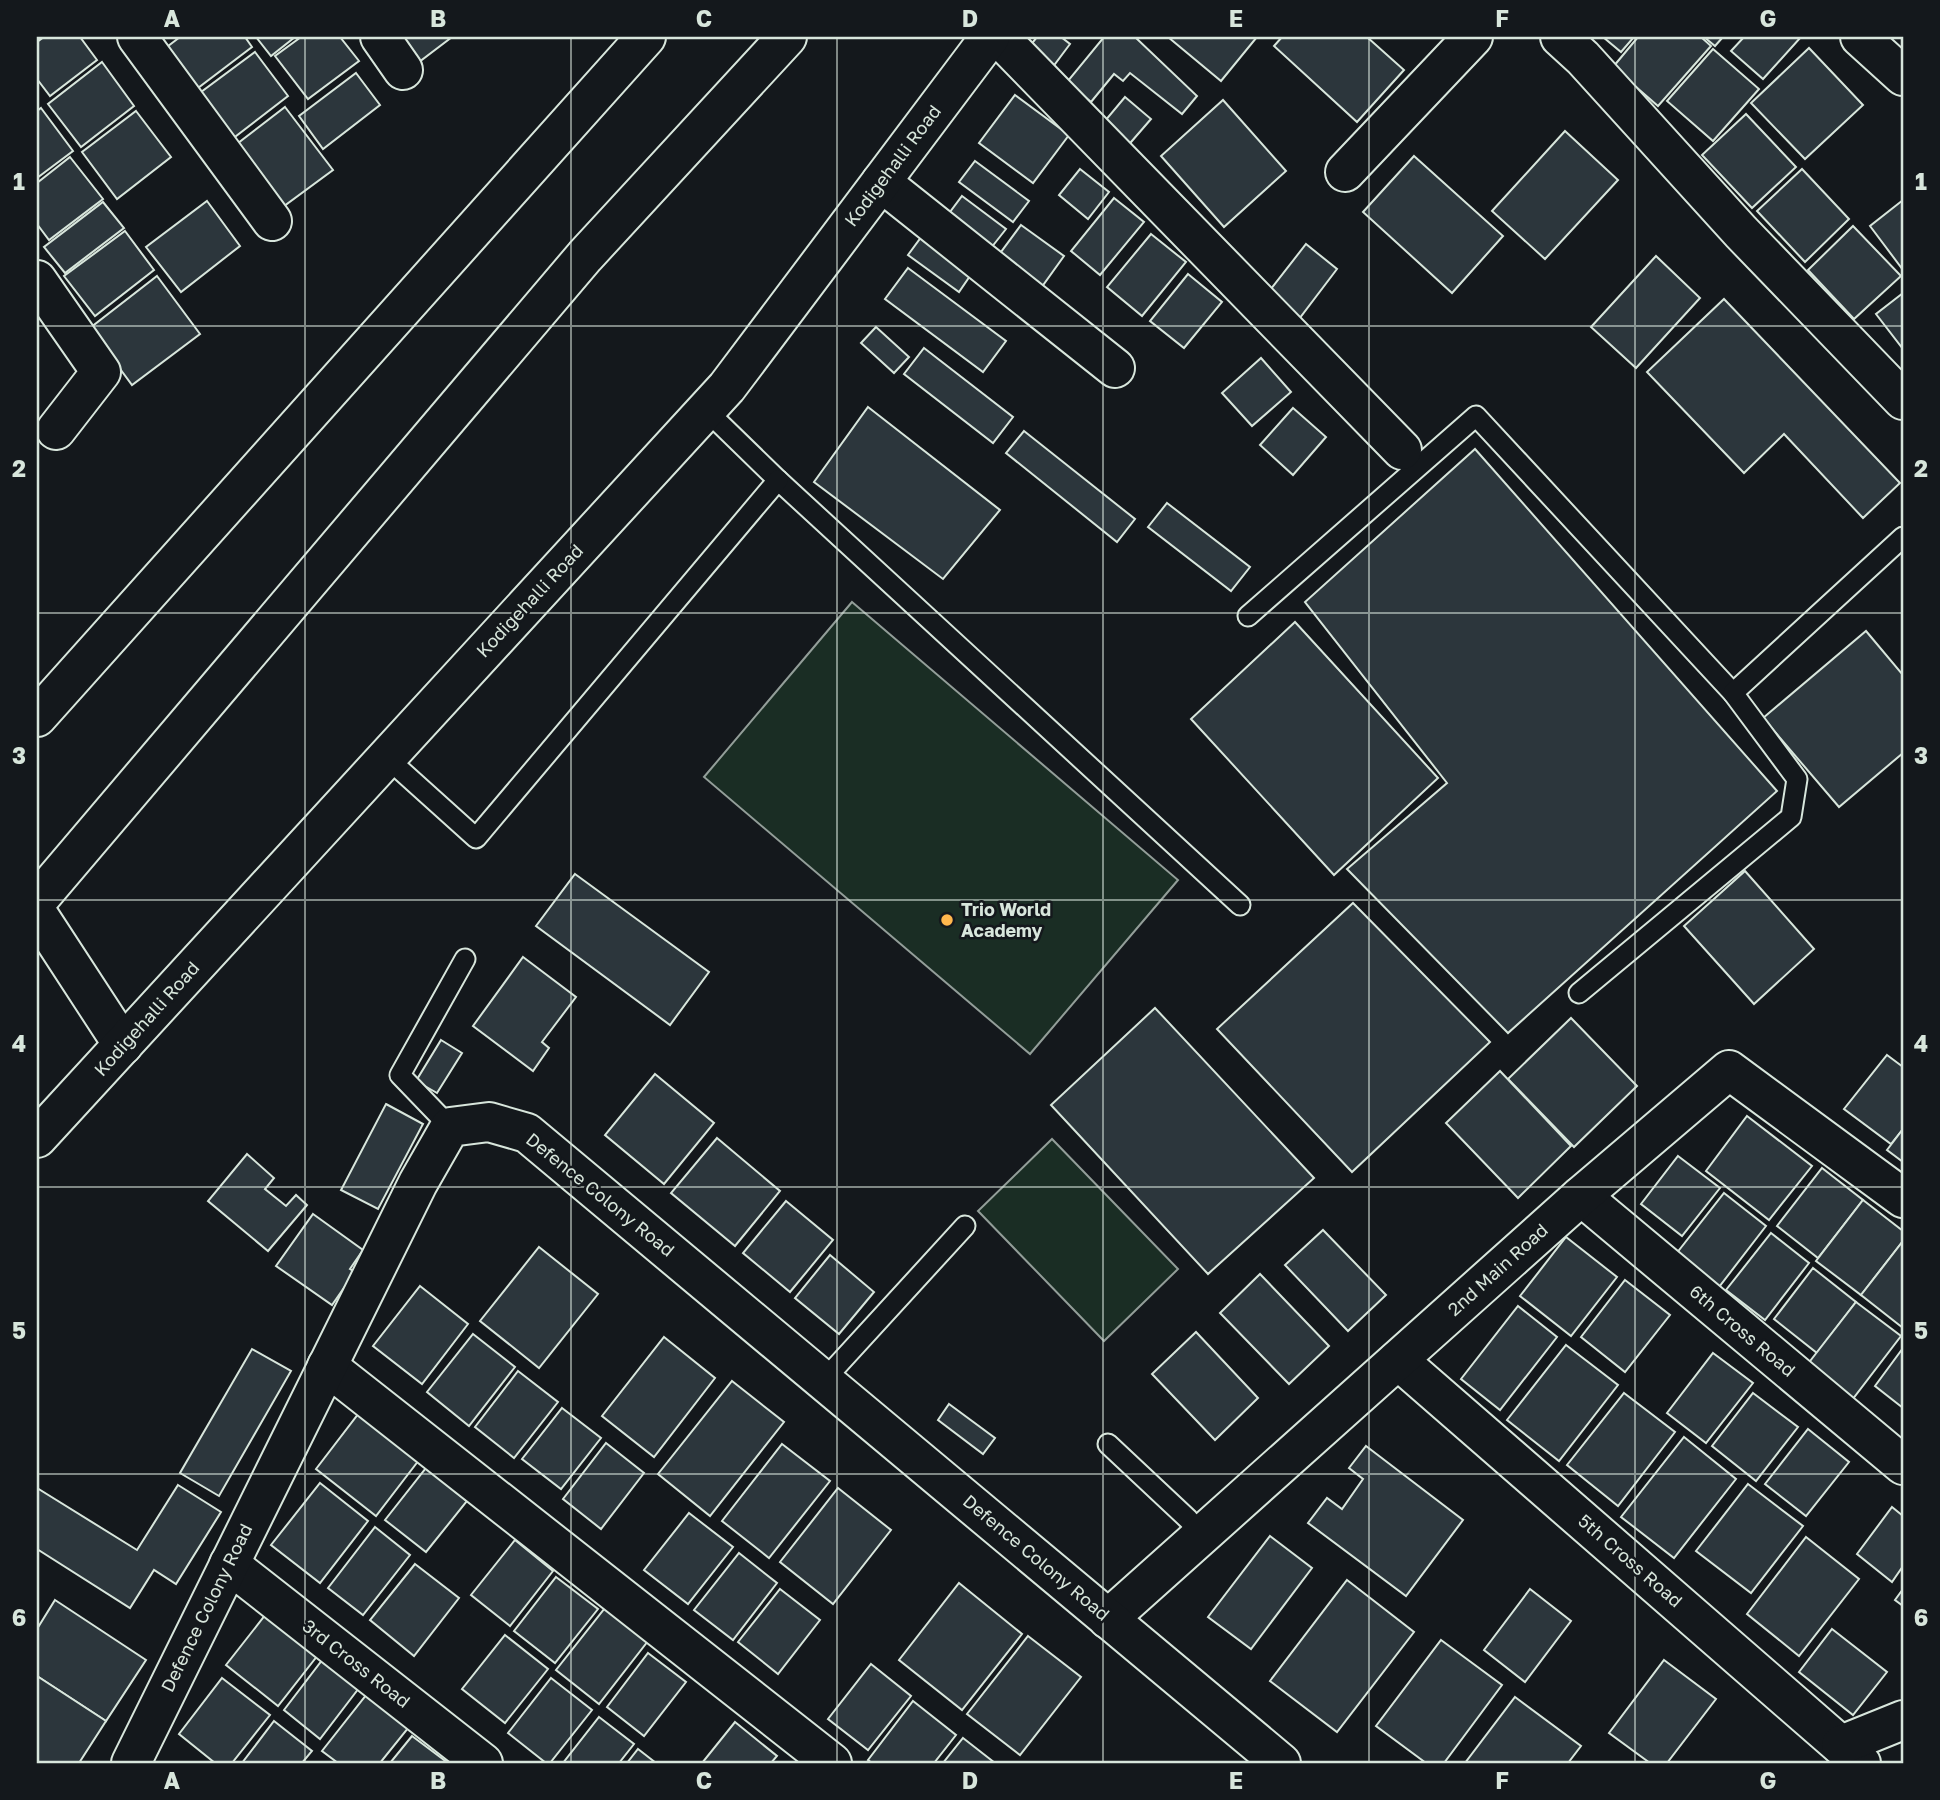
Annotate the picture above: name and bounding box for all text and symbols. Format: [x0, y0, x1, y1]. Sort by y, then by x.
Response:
text: A [164, 4, 181, 32]
text: B [430, 4, 446, 32]
text: C [696, 4, 712, 32]
text: D [962, 4, 978, 32]
text: E [1229, 4, 1243, 32]
text: F [1495, 4, 1509, 32]
text: G [1760, 4, 1776, 32]
street label: Kodigehalli Road [839, 100, 945, 230]
text: 1 [13, 167, 25, 195]
text: 1 [1915, 167, 1927, 195]
text: 2 [12, 454, 26, 482]
text: 2 [1914, 454, 1928, 482]
street label: Kodigehalli Road [471, 539, 587, 661]
text: 3 [12, 741, 26, 769]
text: 3 [1914, 741, 1928, 769]
place label: Trio World Academy [961, 898, 1051, 941]
marker: Trio World Academy [939, 912, 955, 928]
street label: Kodigehalli Road [89, 957, 203, 1080]
text: 4 [12, 1029, 26, 1057]
text: 4 [1914, 1029, 1928, 1057]
street label: Defence Colony Road [522, 1128, 679, 1261]
street label: 2nd Main Road [1443, 1219, 1552, 1320]
street label: 6th Cross Road [1685, 1280, 1800, 1381]
text: 5 [12, 1316, 26, 1344]
text: 5 [1914, 1316, 1928, 1344]
street label: Defence Colony Road [959, 1490, 1114, 1625]
street label: 5th Cross Road [1574, 1509, 1687, 1611]
street label: Defence Colony Road [156, 1520, 256, 1695]
text: 6 [12, 1603, 26, 1631]
text: 6 [1914, 1603, 1928, 1631]
street label: 3rd Cross Road [298, 1614, 415, 1712]
text: A [164, 1766, 181, 1794]
text: B [430, 1766, 446, 1794]
text: C [696, 1766, 712, 1794]
text: D [962, 1766, 978, 1794]
text: E [1229, 1766, 1243, 1794]
text: F [1495, 1766, 1509, 1794]
text: G [1760, 1766, 1776, 1794]

